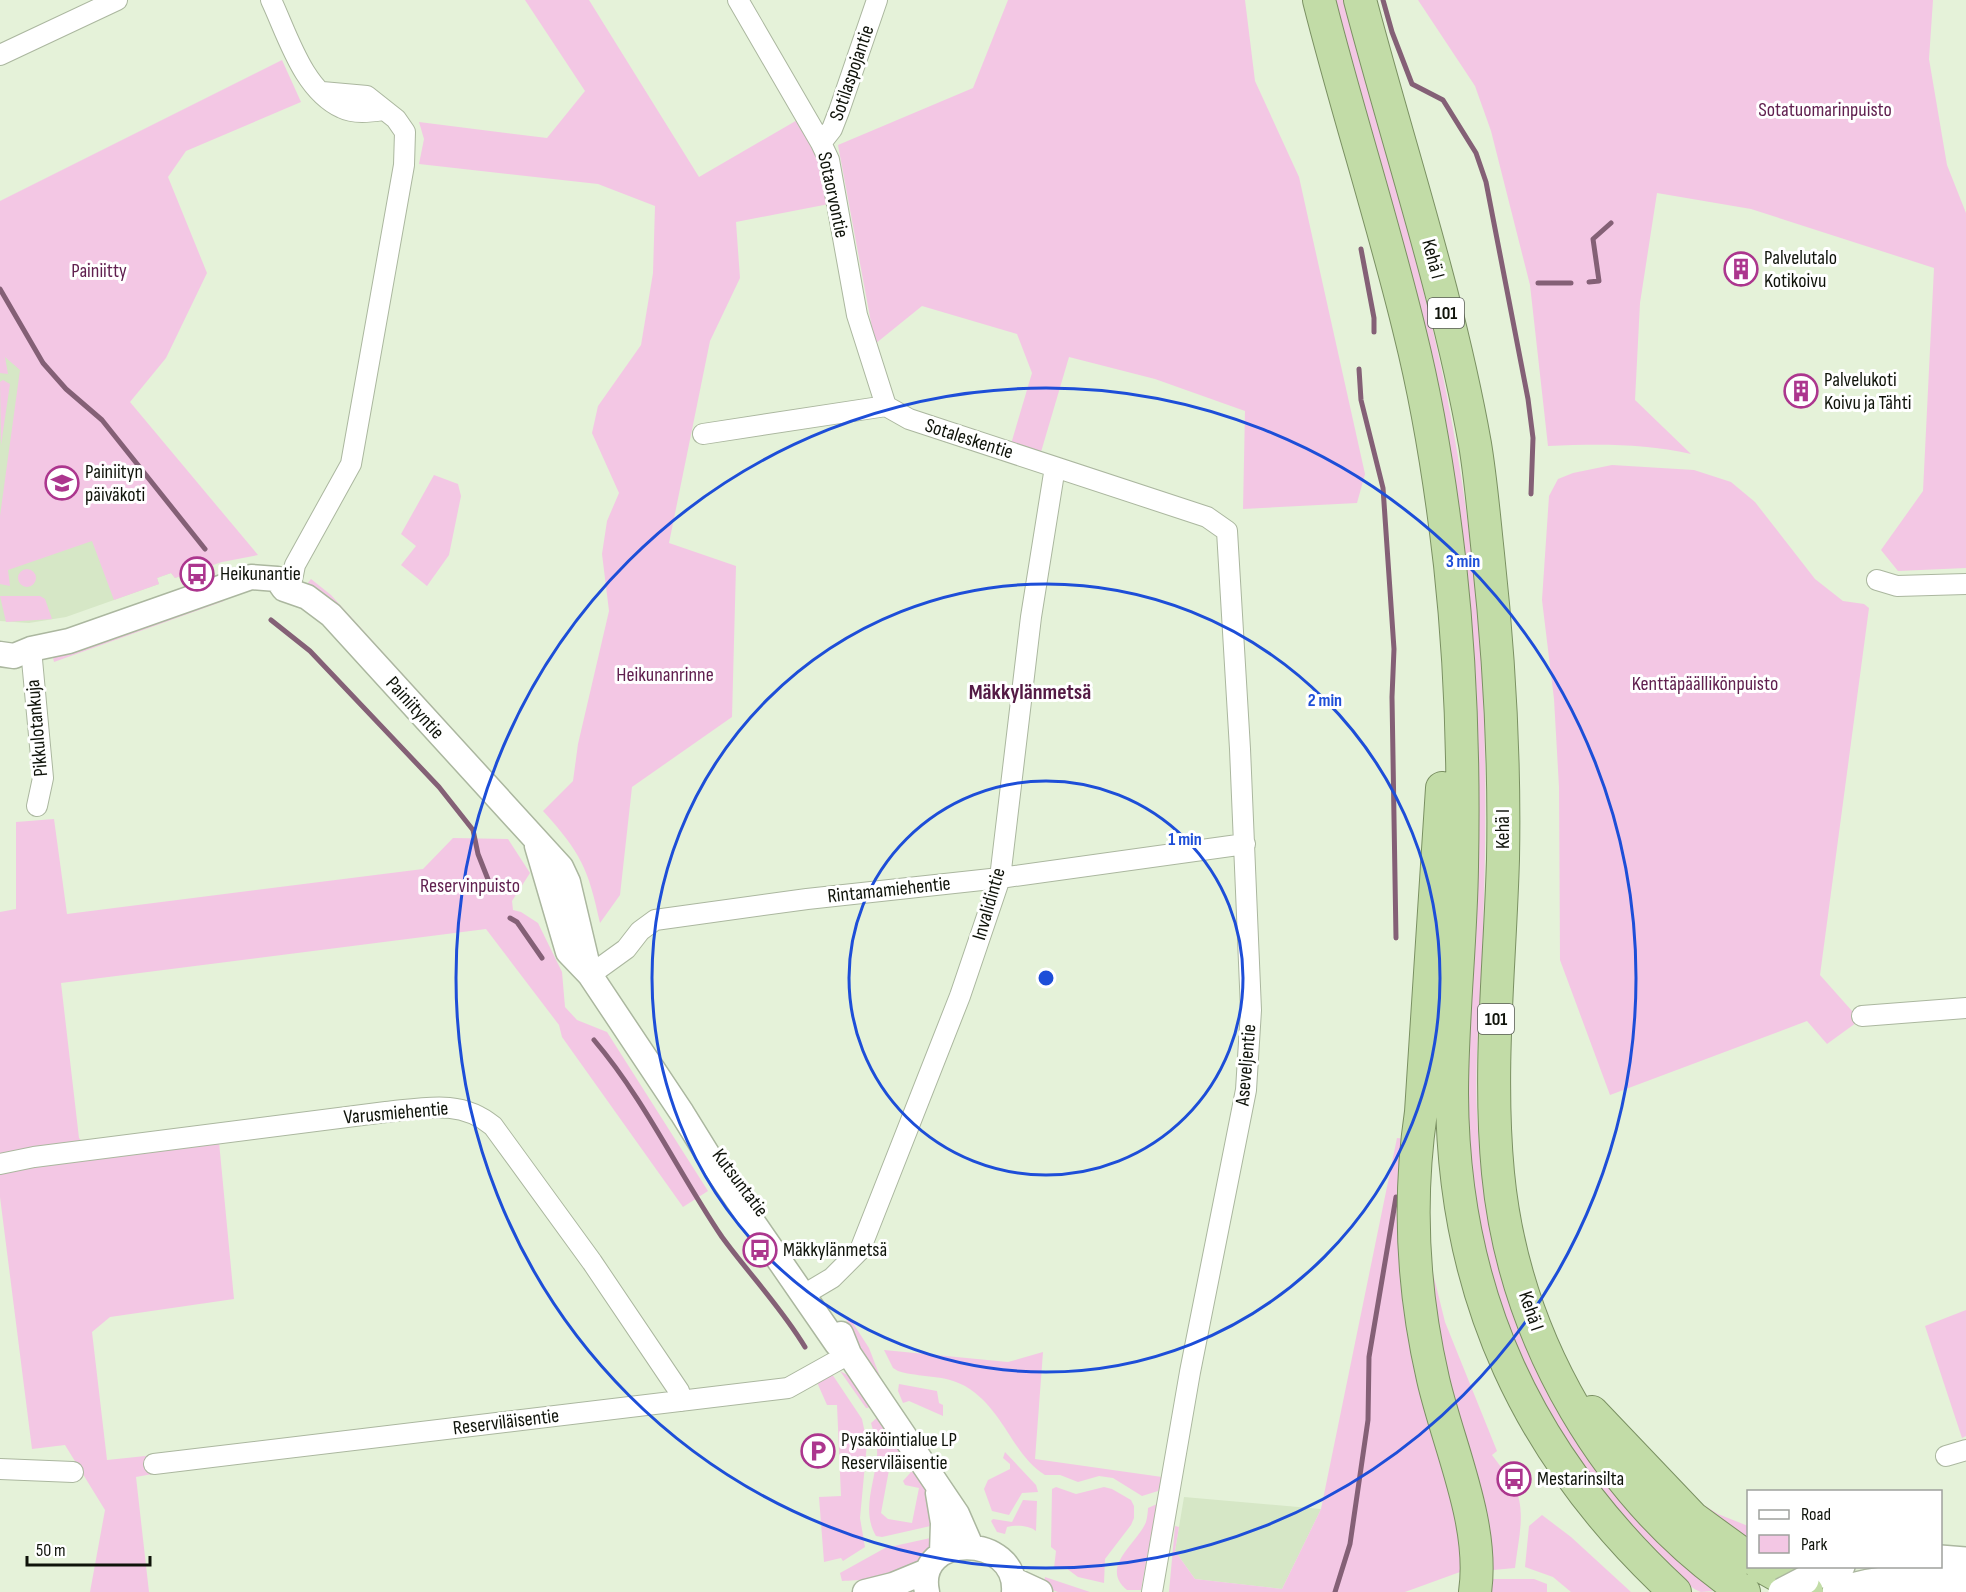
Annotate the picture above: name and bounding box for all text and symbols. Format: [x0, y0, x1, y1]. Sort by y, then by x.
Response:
street label: Sotilaspojantie [824, 22, 880, 124]
park label: Sotatuomarinpuisto [1758, 98, 1892, 122]
street label: Sotaorvontie [812, 150, 854, 240]
street label: Kehä I [1416, 236, 1450, 282]
place label: Palvelutalo Kotikoivu [1764, 246, 1837, 293]
building icon: Palvelutalo Kotikoivu [1723, 251, 1759, 287]
park label: Painiitty [71, 259, 127, 283]
road number: 101 [1428, 298, 1464, 328]
place label: Palvelukoti Koivu ja Tähti [1824, 368, 1911, 415]
building icon: Palvelukoti Koivu ja Tähti [1783, 373, 1819, 409]
street label: Sotaleskentie [922, 413, 1016, 465]
place label: Painiityn päiväkoti [85, 460, 145, 507]
school or university icon: Painiityn päiväkoti [44, 465, 80, 501]
text: 3 min [1446, 551, 1480, 572]
bus stop icon: Heikunantie [179, 556, 215, 592]
place label: Heikunantie [220, 562, 301, 586]
park label: Heikunanrinne [616, 663, 714, 687]
street label: Painiityntie [381, 672, 449, 744]
park label: Kenttäpäällikönpuisto [1632, 672, 1778, 696]
street label: Pikkulotankuja [21, 678, 53, 778]
district label: Mäkkylänmetsä [969, 679, 1091, 706]
text: 2 min [1308, 690, 1342, 711]
street label: Kehä I [1491, 809, 1515, 849]
text: 1 min [1168, 829, 1202, 850]
street label: Invalidintie [967, 865, 1011, 943]
street label: Rintamamiehentie [826, 872, 952, 908]
park label: Reservinpuisto [420, 874, 520, 898]
centre of rings [1036, 968, 1056, 988]
road number: 101 [1478, 1004, 1514, 1034]
street label: Aseveljentie [1230, 1023, 1262, 1108]
street label: Varusmiehentie [343, 1096, 449, 1130]
street label: Kutsuntatie [707, 1144, 773, 1222]
bus stop icon: Mäkkylänmetsä [742, 1232, 778, 1268]
place label: Mäkkylänmetsä [783, 1238, 887, 1262]
street label: Kehä I [1513, 1288, 1549, 1334]
street label: Reserviläisentie [452, 1404, 560, 1440]
place label: Pysäköintialue LP Reserviläisentie [841, 1428, 957, 1475]
parking icon: Pysäköintialue LP Reserviläisentie [800, 1433, 836, 1469]
bus stop icon: Mestarinsilta [1496, 1461, 1532, 1497]
place label: Mestarinsilta [1537, 1467, 1624, 1491]
legend [1747, 1490, 1942, 1568]
text: Road [1801, 1504, 1831, 1525]
scale bar [27, 1529, 150, 1567]
text: Park [1801, 1534, 1827, 1555]
text: 50 m [36, 1540, 66, 1561]

